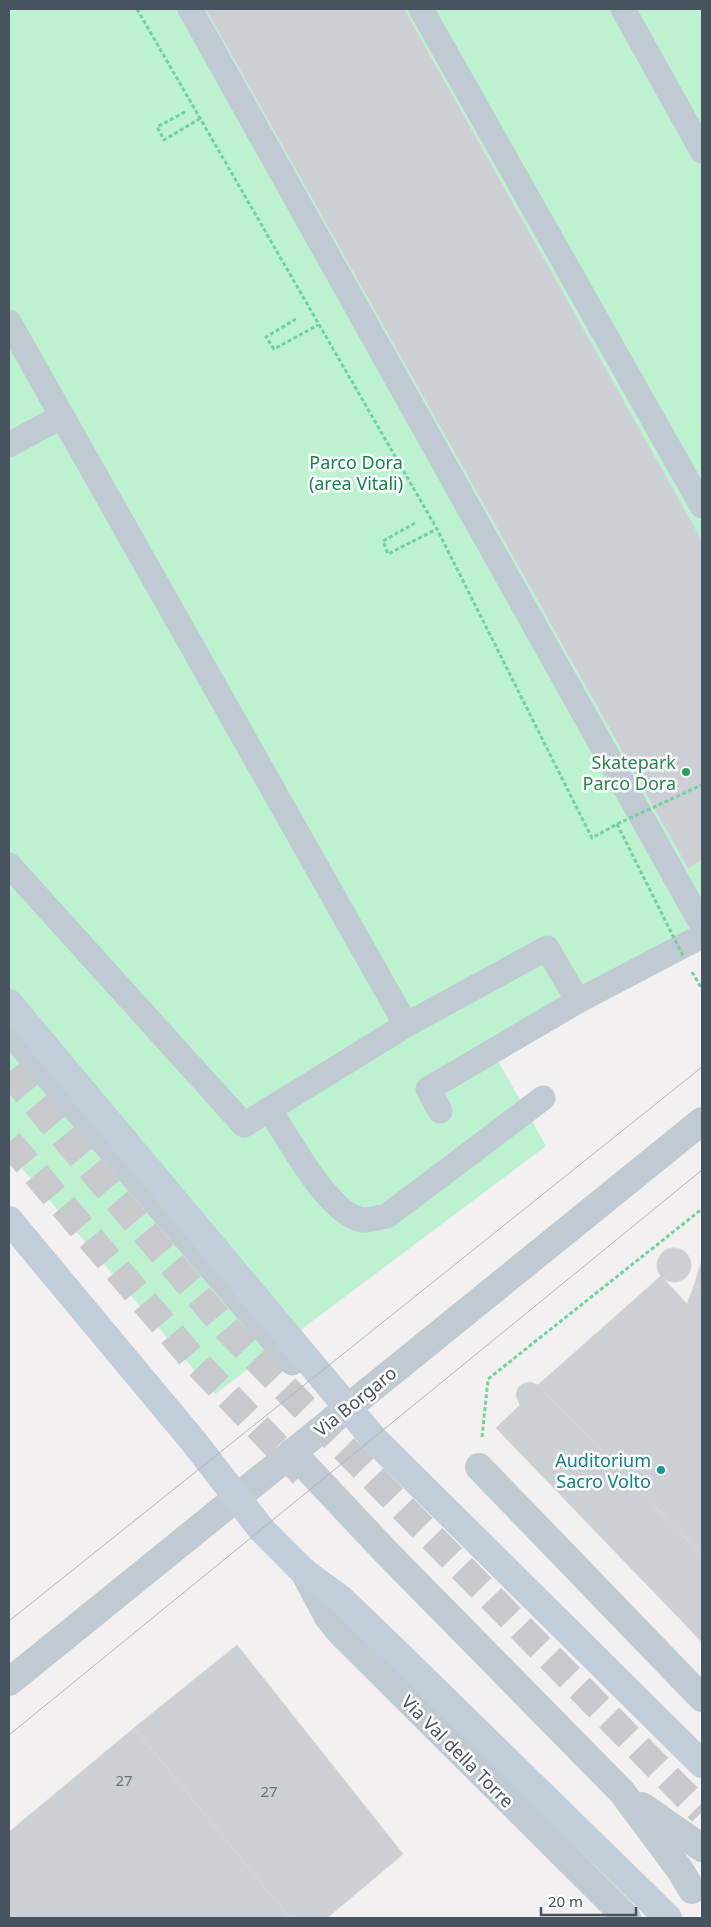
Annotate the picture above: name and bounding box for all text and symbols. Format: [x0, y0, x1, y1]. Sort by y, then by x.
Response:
park label: Parco Dora (area Vitali) [309, 450, 403, 495]
place label: Skatepark Parco Dora [583, 750, 676, 795]
marker: Skatepark Parco Dora [680, 766, 692, 778]
street label: Via Borgaro [309, 1360, 401, 1442]
place label: Auditorium Sacro Volto [555, 1448, 651, 1493]
marker: Auditorium Sacro Volto [655, 1464, 667, 1476]
street label: Via Val della Torre [397, 1690, 519, 1812]
house number: 27 [115, 1770, 133, 1790]
house number: 27 [260, 1781, 278, 1801]
scale bar [541, 1884, 636, 1916]
text: 20 m [548, 1891, 583, 1911]

